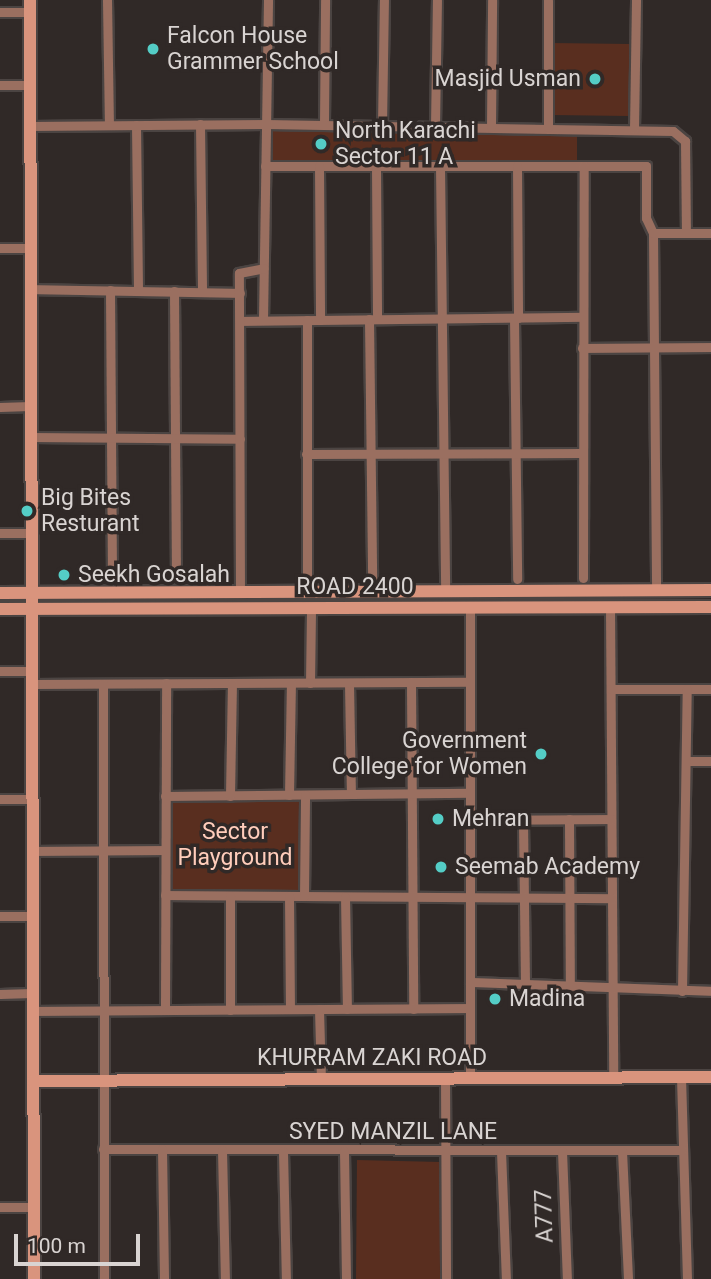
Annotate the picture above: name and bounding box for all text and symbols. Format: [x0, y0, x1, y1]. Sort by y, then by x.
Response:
place label: Falcon House Grammer School [167, 22, 339, 76]
marker: Falcon House Grammer School [145, 41, 161, 57]
place label: Masjid Usman [435, 65, 581, 93]
marker: Masjid Usman [587, 71, 603, 87]
place label: North Karachi Sector 11 A [335, 117, 476, 171]
marker: North Karachi Sector 11 A [313, 136, 329, 152]
place label: Big Bites Resturant [41, 484, 140, 538]
marker: Big Bites Resturant [19, 503, 35, 519]
place label: Seekh Gosalah [78, 561, 230, 589]
marker: Seekh Gosalah [56, 567, 72, 583]
street label: ROAD 2400 [296, 573, 414, 601]
place label: Government College for Women [332, 727, 527, 781]
marker: Government College for Women [533, 746, 549, 762]
place label: Mehran [452, 805, 530, 833]
marker: Mehran [430, 811, 446, 827]
park label: Sector Playground [177, 818, 293, 872]
place label: Seemab Academy [455, 853, 640, 881]
marker: Seemab Academy [433, 859, 449, 875]
place label: Madina [509, 985, 585, 1013]
marker: Madina [487, 991, 503, 1007]
street label: KHURRAM ZAKI ROAD [257, 1044, 487, 1072]
street label: SYED MANZIL LANE [289, 1118, 497, 1146]
street label: A777 [530, 1189, 560, 1243]
scale bar [18, 1220, 144, 1264]
text: 100 m [27, 1234, 86, 1258]

